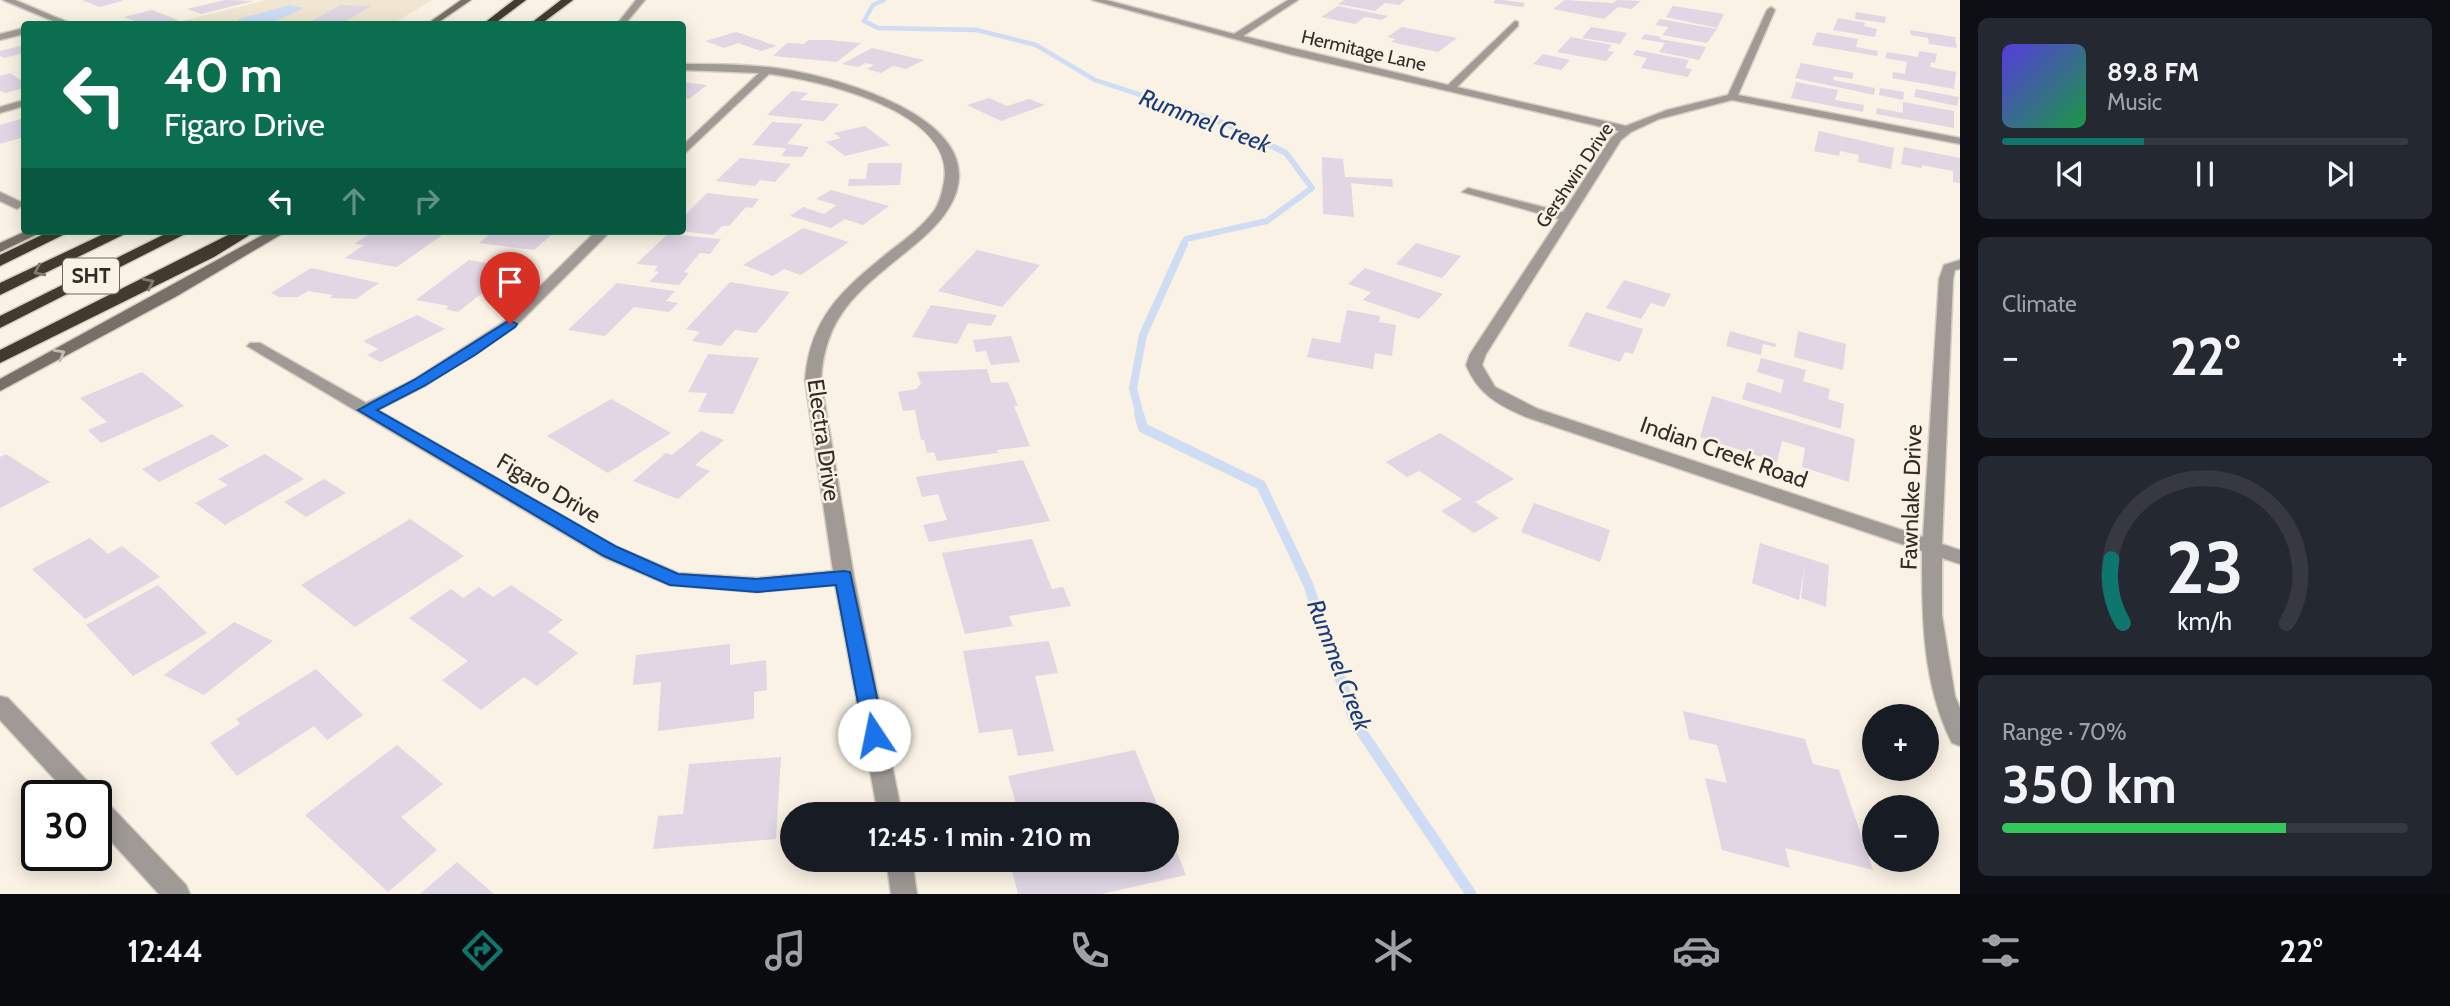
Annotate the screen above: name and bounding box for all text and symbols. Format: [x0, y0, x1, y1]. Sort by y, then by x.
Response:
street label: Hermitage Lane [1299, 25, 1429, 76]
text: 40 m [164, 45, 283, 104]
icon: left [49, 49, 140, 140]
text: 89.8 FM [2107, 56, 2199, 88]
water label: Rummel Creek [1136, 82, 1276, 159]
text: Music [2107, 88, 2162, 116]
text: Figaro Drive [164, 105, 325, 144]
street label: Gershwin Drive [1531, 118, 1618, 232]
icon: previous [2051, 155, 2089, 193]
icon: pause [2186, 155, 2224, 193]
icon: next [2321, 155, 2359, 193]
icon: left [262, 182, 300, 220]
icon: ahead [335, 182, 373, 220]
icon: right [408, 182, 446, 220]
pin [480, 252, 540, 324]
road number: SHT [63, 258, 119, 294]
one-way arrow [34, 263, 46, 277]
icon: arrive [491, 263, 529, 301]
one-way arrow [142, 278, 154, 292]
text: Climate [2002, 290, 2077, 318]
text: 22° [2170, 325, 2240, 388]
text: − [2002, 333, 2019, 380]
text: + [2391, 333, 2408, 380]
one-way arrow [53, 349, 66, 362]
street label: Electra Drive [802, 377, 846, 503]
street label: Indian Creek Road [1637, 410, 1811, 494]
street label: Fawnlake Drive [1894, 423, 1928, 570]
street label: Figaro Drive [492, 447, 606, 529]
text: 23 [2166, 523, 2244, 611]
water label: Rummel Creek [1301, 595, 1378, 735]
text: km/h [2178, 605, 2232, 635]
position arrow [837, 698, 911, 772]
map controls [1862, 704, 1939, 872]
button: + [1862, 704, 1939, 781]
text: Range · 70% [2002, 718, 2127, 746]
text: 350 km [2002, 753, 2177, 816]
speed limit sign: 30 [21, 780, 112, 871]
button: − [1862, 795, 1939, 872]
text: 12:45 · 1 min · 210 m [868, 821, 1091, 853]
icon: directions [458, 926, 507, 975]
icon: music [761, 926, 810, 975]
icon: phone [1065, 926, 1114, 975]
icon: climate [1369, 926, 1418, 975]
icon: car [1672, 926, 1721, 975]
icon: filters [1976, 926, 2025, 975]
text: 12:44 [127, 931, 203, 970]
text: 22° [2280, 931, 2323, 970]

